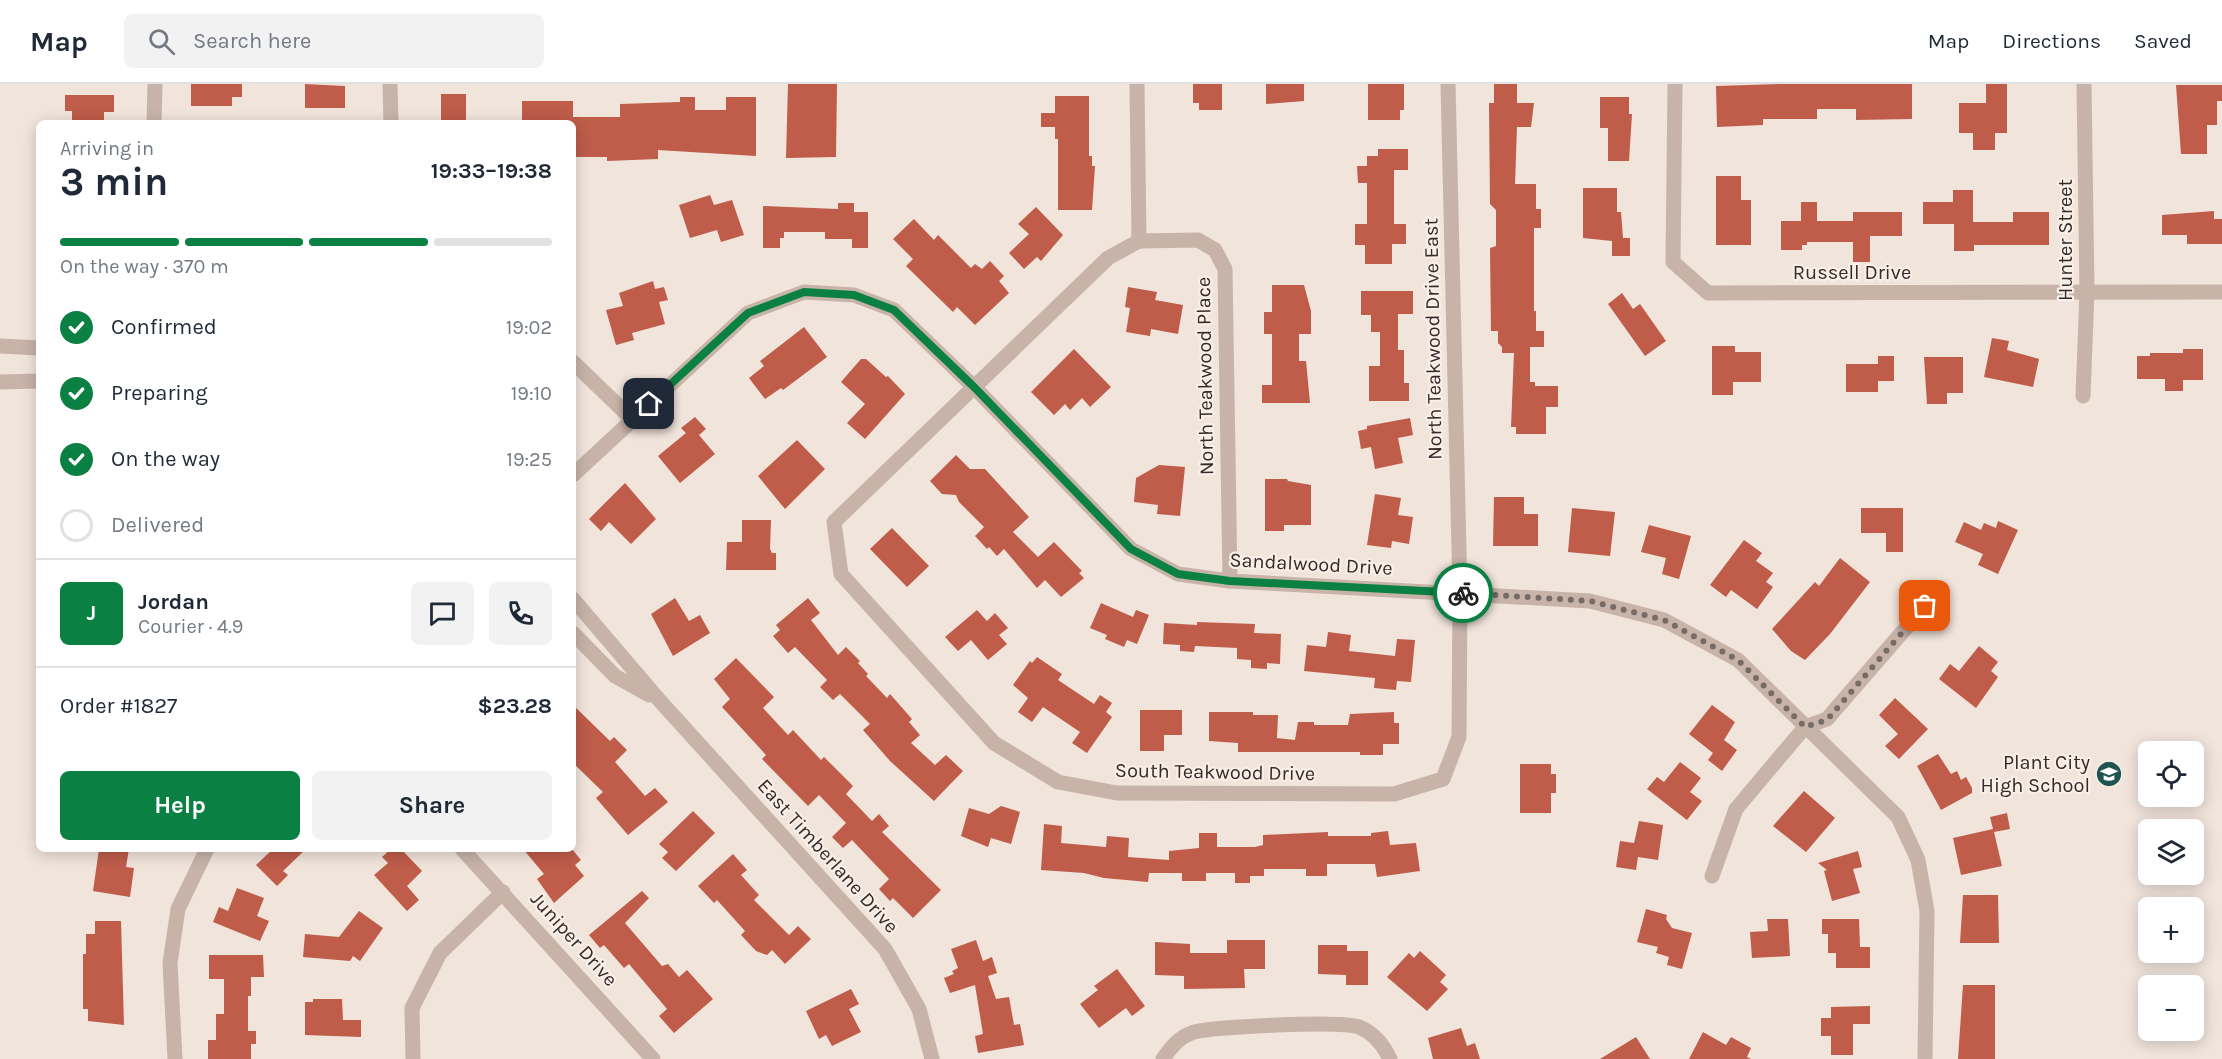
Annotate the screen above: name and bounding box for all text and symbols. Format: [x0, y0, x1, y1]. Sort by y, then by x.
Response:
search box [124, 14, 544, 68]
text: Map [30, 25, 88, 58]
icon: search [145, 25, 178, 58]
text: Search here [193, 28, 311, 54]
text: Map [1928, 29, 1969, 53]
text: Directions [2002, 29, 2101, 53]
text: Saved [2134, 29, 2192, 53]
text: Arriving in [60, 137, 154, 160]
text: 19:33–19:38 [431, 158, 552, 184]
text: 3 min [60, 159, 168, 205]
street label: Hunter Street [2054, 178, 2077, 301]
street label: North Teakwood Drive East [1419, 217, 1447, 460]
text: On the way · 370 m [60, 255, 229, 278]
street label: Russell Drive [1793, 261, 1911, 284]
street label: North Teakwood Place [1192, 277, 1218, 475]
icon: check [60, 311, 93, 344]
text: Confirmed [111, 314, 217, 340]
text: 19:02 [506, 316, 552, 339]
icon: check [60, 377, 93, 410]
pin [623, 378, 674, 429]
text: Preparing [111, 380, 208, 406]
text: 19:10 [511, 382, 552, 405]
icon: home [632, 387, 665, 420]
icon: check [60, 443, 93, 476]
text: On the way [111, 446, 220, 472]
text: 19:25 [506, 448, 552, 471]
text: Delivered [111, 512, 204, 538]
street label: Sandalwood Drive [1229, 548, 1393, 580]
courier [1433, 563, 1493, 623]
icon: bike [1447, 577, 1480, 610]
pin [1899, 580, 1950, 631]
button: chat [411, 582, 474, 645]
button: phone [489, 582, 552, 645]
text: Jordan [138, 589, 209, 615]
icon: bag [1908, 589, 1941, 622]
text: J [87, 600, 96, 626]
text: Courier · 4.9 [138, 615, 243, 638]
text: Order #1827 [60, 693, 177, 719]
text: $23.28 [478, 693, 552, 719]
map controls [2138, 741, 2204, 1041]
button: locate [2138, 741, 2204, 807]
place label: Plant City High School [1981, 751, 2090, 797]
street label: South Teakwood Drive [1115, 759, 1315, 785]
school or university icon: Plant City High School [2094, 759, 2124, 789]
button: Help [60, 771, 300, 840]
button: Share [312, 771, 552, 840]
street label: East Timberlane Drive [753, 774, 903, 938]
button: layers [2138, 819, 2204, 885]
street label: Juniper Drive [526, 887, 622, 991]
button: + [2138, 897, 2204, 963]
button: − [2138, 975, 2204, 1041]

